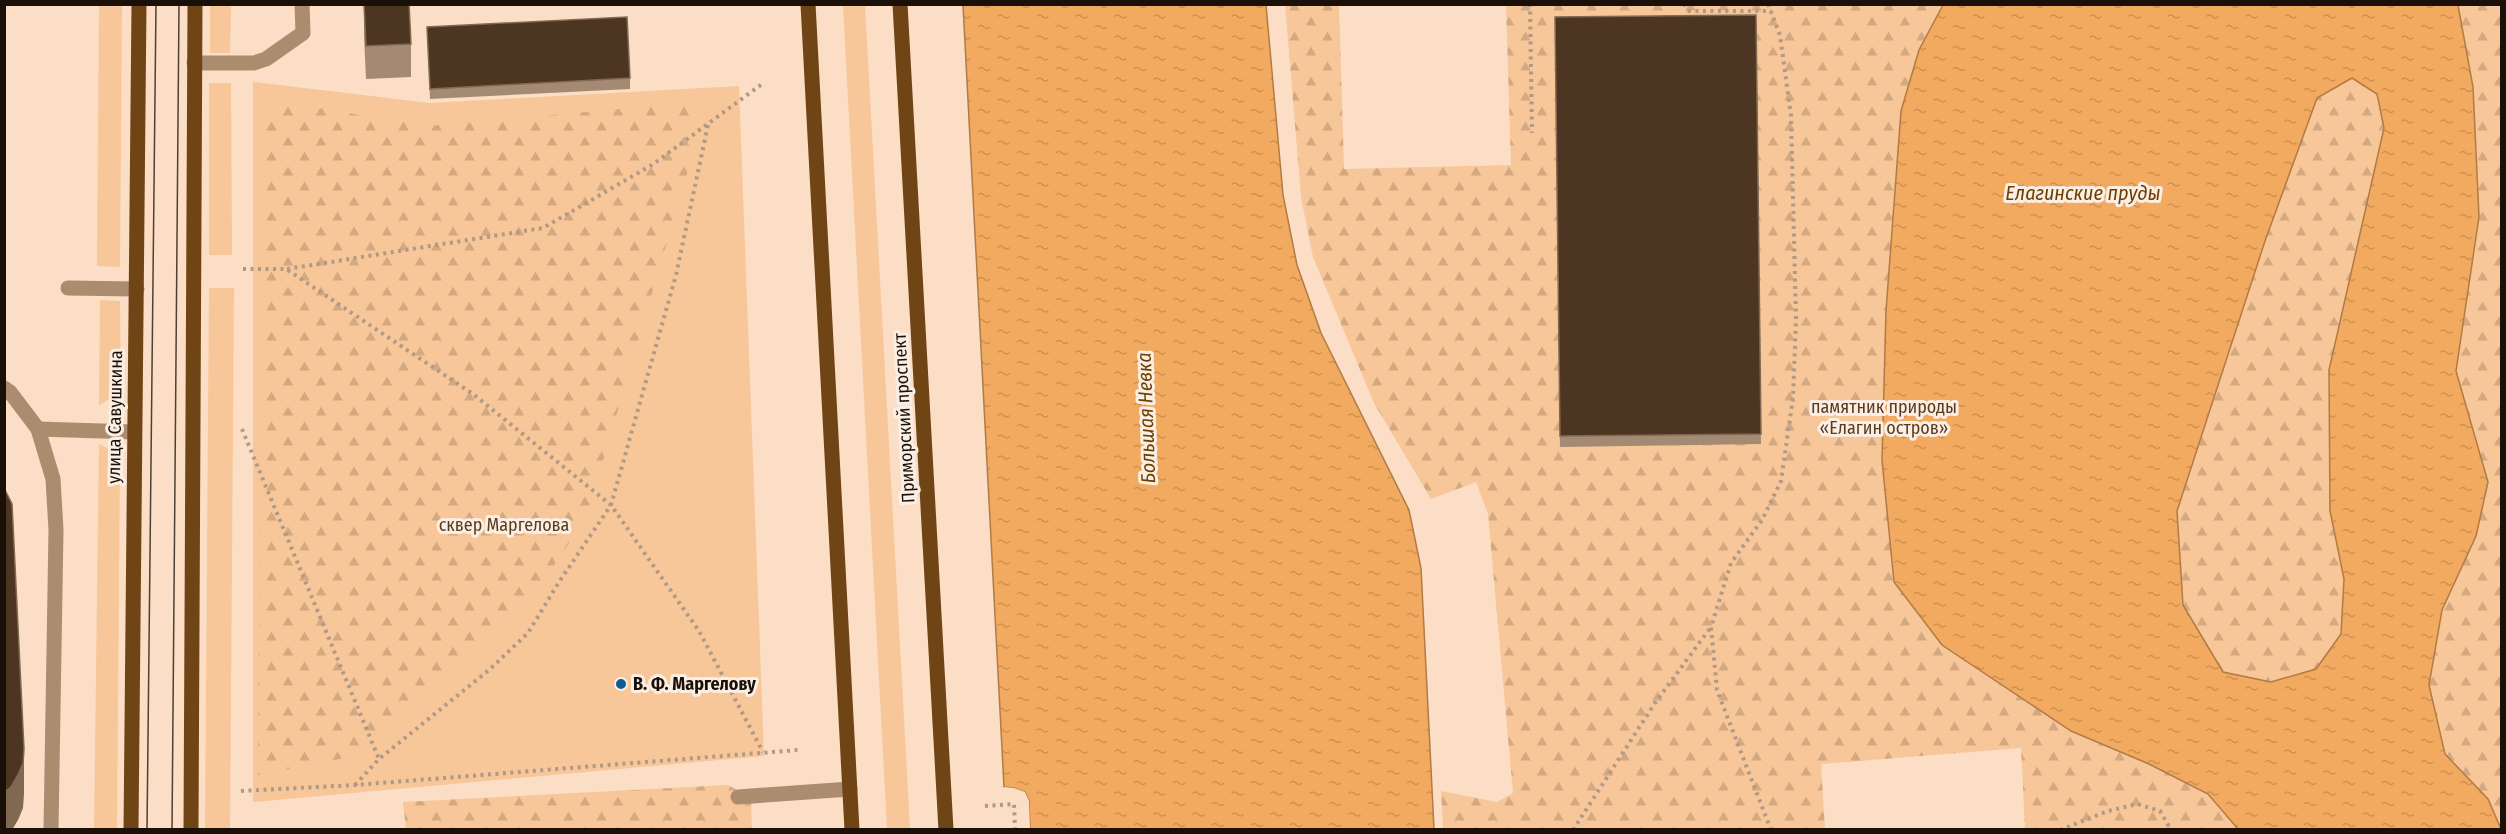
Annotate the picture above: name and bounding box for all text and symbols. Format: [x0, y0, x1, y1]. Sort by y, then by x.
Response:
water label: Елагинские пруды [2005, 181, 2161, 205]
street label: Приморский проспект [889, 332, 919, 504]
street label: улица Савушкина [103, 350, 127, 484]
water label: Большая Невка [1132, 352, 1160, 484]
park label: памятник природы «Елагин остров» [1811, 396, 1957, 439]
park label: сквер Маргелова [439, 514, 570, 536]
place label: В. Ф. Маргелову [633, 673, 756, 695]
marker: В. Ф. Маргелову [614, 677, 628, 691]

